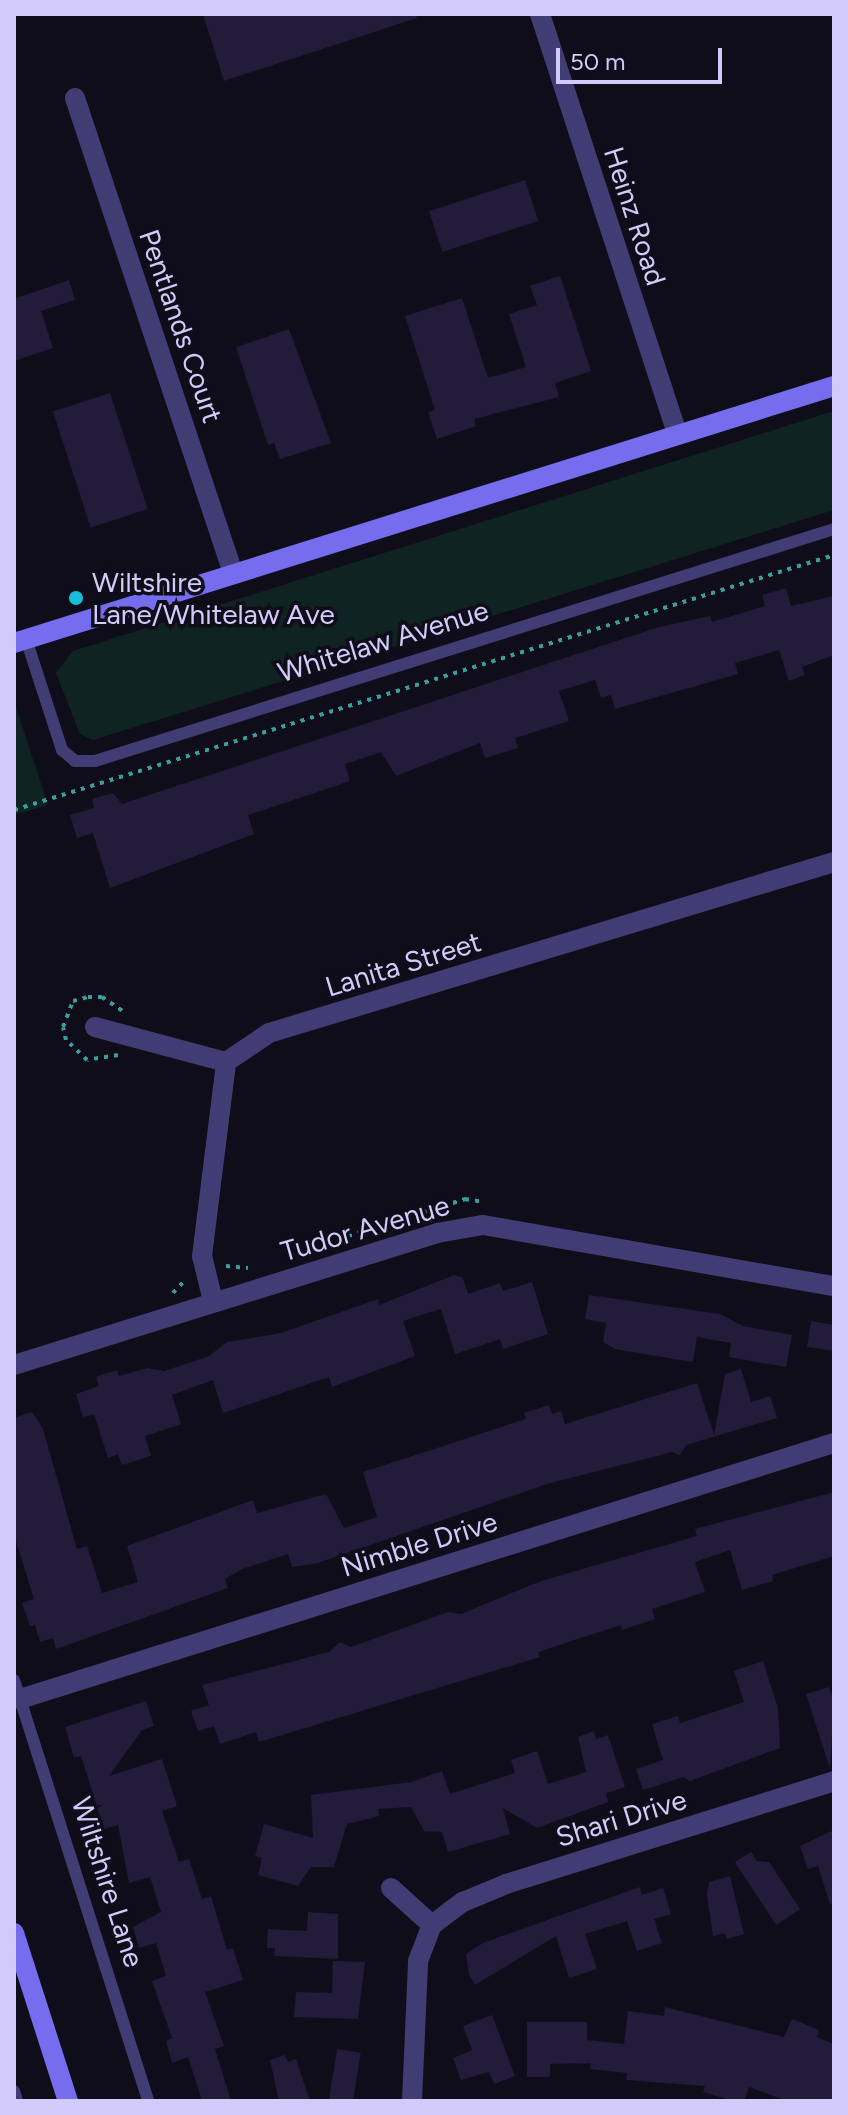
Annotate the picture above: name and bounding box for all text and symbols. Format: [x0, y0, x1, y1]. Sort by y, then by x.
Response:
scale bar [560, 32, 726, 82]
text: 50 m [570, 47, 626, 76]
street label: Heinz Road [597, 143, 673, 289]
street label: Pentlands Court [132, 225, 230, 427]
place label: Wiltshire Lane/Whitelaw Ave [92, 565, 335, 631]
marker: Wiltshire Lane/Whitelaw Ave [67, 589, 85, 607]
street label: Whitelaw Avenue [274, 593, 492, 689]
street label: Lanita Street [321, 924, 485, 1004]
street label: Tudor Avenue [277, 1188, 453, 1268]
street label: Nimble Drive [337, 1504, 501, 1584]
street label: Shari Drive [552, 1782, 690, 1854]
street label: Wiltshire Lane [65, 1793, 151, 1971]

